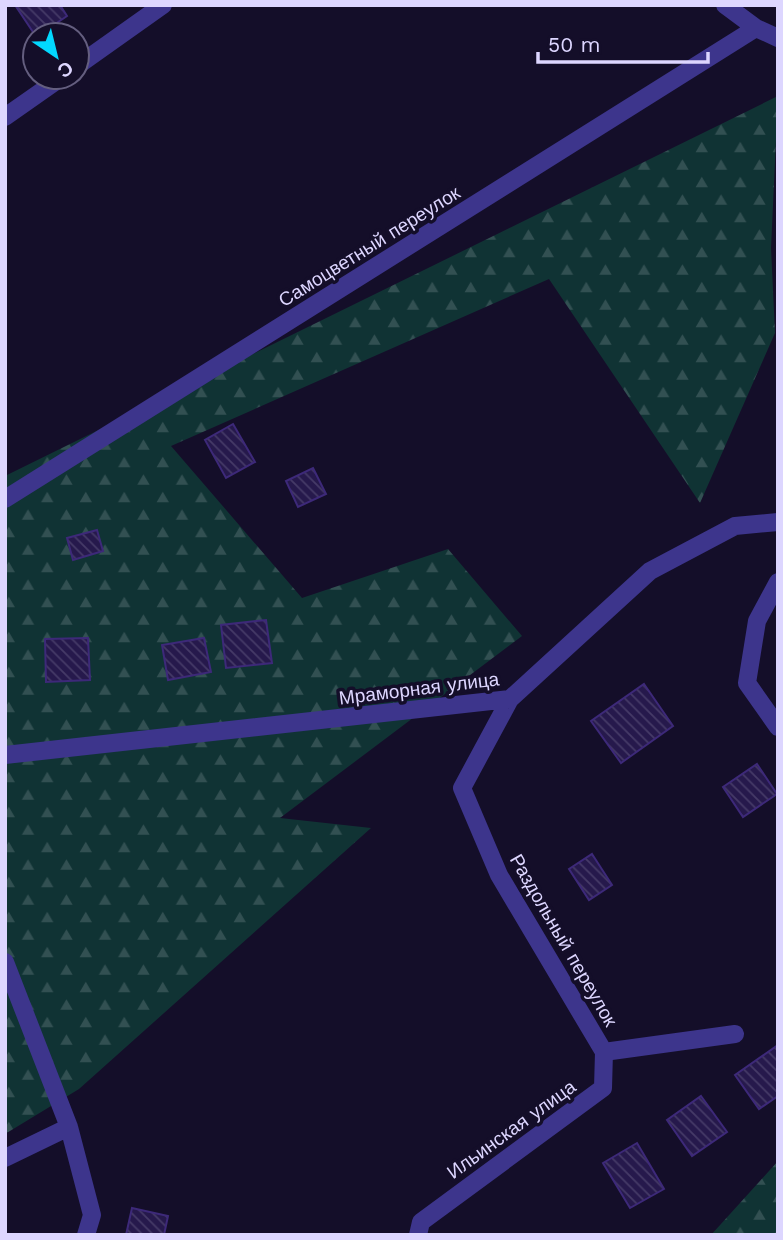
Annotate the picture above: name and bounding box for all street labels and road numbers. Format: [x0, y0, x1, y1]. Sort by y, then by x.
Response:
street label: Самоцветный переулок [274, 181, 465, 312]
street label: Мраморная улица [338, 667, 501, 710]
street label: Раздольный переулок [505, 850, 623, 1031]
street label: Ильинская улица [442, 1075, 581, 1184]

